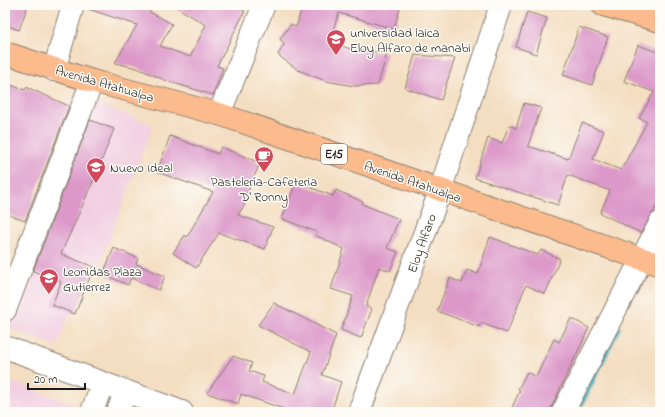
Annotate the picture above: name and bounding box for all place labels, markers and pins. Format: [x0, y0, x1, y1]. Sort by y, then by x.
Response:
place label: universidad laica Eloy Alfaro de manabi [350, 24, 471, 59]
school or university icon: universidad laica Eloy Alfaro de manabi [325, 28, 347, 56]
cafe icon: Pastelería-Cafeteria D' Ronny [253, 145, 275, 173]
school or university icon: Nuevo Ideal [85, 156, 107, 184]
place label: Nuevo Ideal [110, 159, 172, 178]
place label: Pastelería-Cafeteria D' Ronny [211, 173, 317, 208]
place label: Leonidas Plaza Gutierrez [63, 263, 142, 297]
school or university icon: Leonidas Plaza Gutierrez [38, 267, 60, 295]

